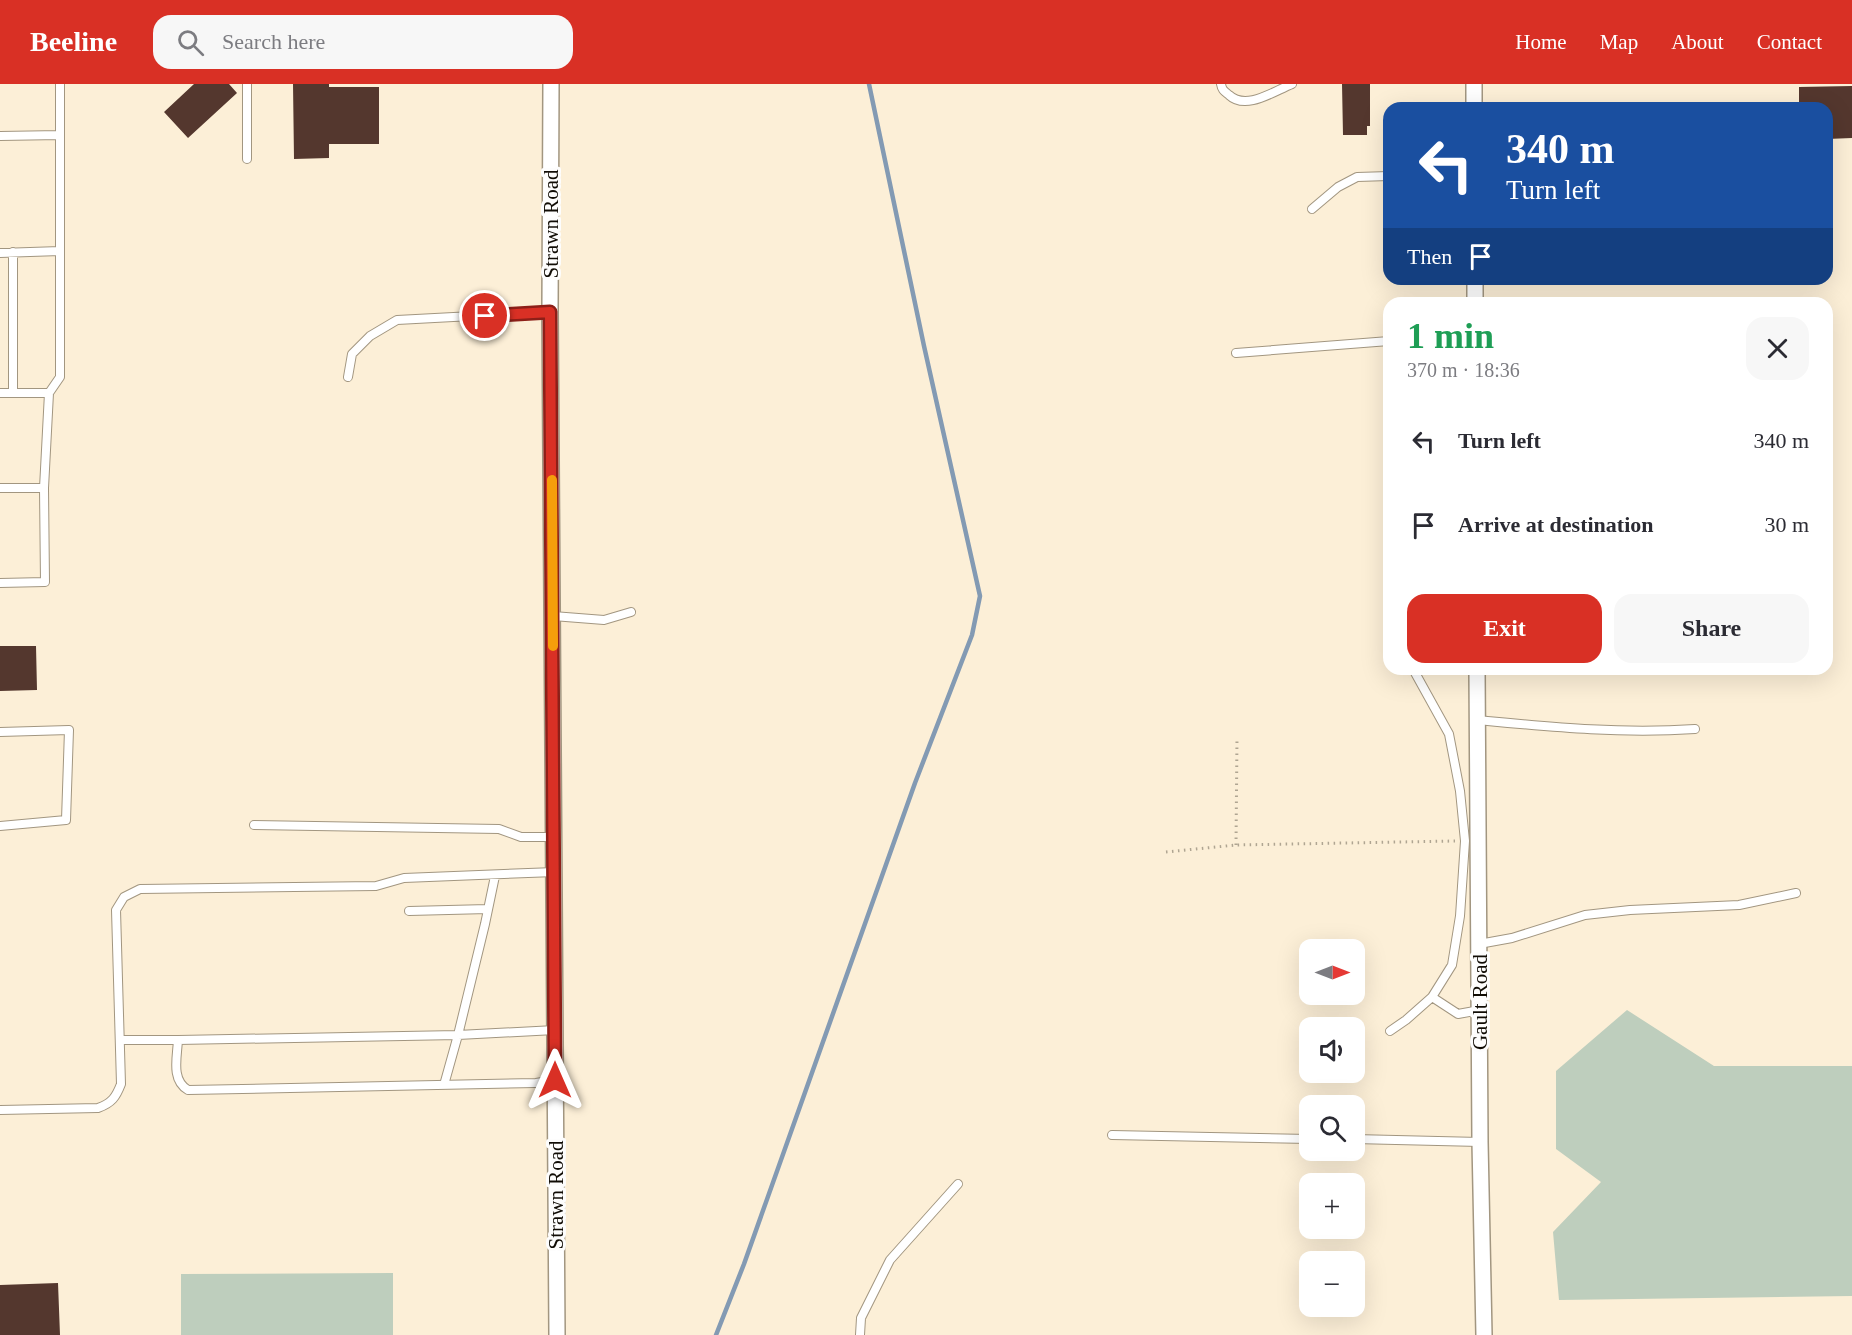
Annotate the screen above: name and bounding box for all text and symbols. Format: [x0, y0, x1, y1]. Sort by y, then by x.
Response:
search box [153, 15, 573, 69]
text: Beeline [30, 26, 117, 57]
icon: search [174, 26, 207, 59]
text: Search here [222, 29, 325, 54]
text: Home [1515, 30, 1567, 54]
text: Map [1600, 30, 1638, 54]
text: About [1671, 30, 1724, 54]
text: Contact [1757, 30, 1822, 54]
icon: left [1407, 126, 1485, 204]
text: 340 m [1506, 126, 1615, 172]
street label: Strawn Road [539, 169, 563, 279]
text: Turn left [1506, 175, 1600, 205]
icon: arrive [1464, 240, 1497, 273]
text: Then [1407, 244, 1452, 269]
pin [459, 290, 510, 341]
icon: arrive [468, 299, 501, 332]
text: 1 min [1407, 316, 1494, 356]
button: close [1746, 317, 1809, 380]
text: 370 m · 18:36 [1407, 359, 1520, 381]
icon: left [1407, 425, 1440, 458]
text: Turn left [1458, 428, 1541, 453]
text: 340 m [1753, 428, 1809, 453]
icon: arrive [1407, 509, 1440, 542]
text: Arrive at destination [1458, 512, 1654, 537]
text: 30 m [1764, 512, 1809, 537]
button: Exit [1407, 594, 1602, 663]
button: Share [1614, 594, 1809, 663]
north arrow [1299, 939, 1365, 1005]
map controls [1299, 939, 1365, 1317]
street label: Gault Road [1468, 953, 1492, 1050]
button: sound [1299, 1017, 1365, 1083]
position arrow [523, 1048, 587, 1112]
button: search [1299, 1095, 1365, 1161]
street label: Strawn Road [544, 1140, 568, 1250]
button: + [1299, 1173, 1365, 1239]
button: − [1299, 1251, 1365, 1317]

